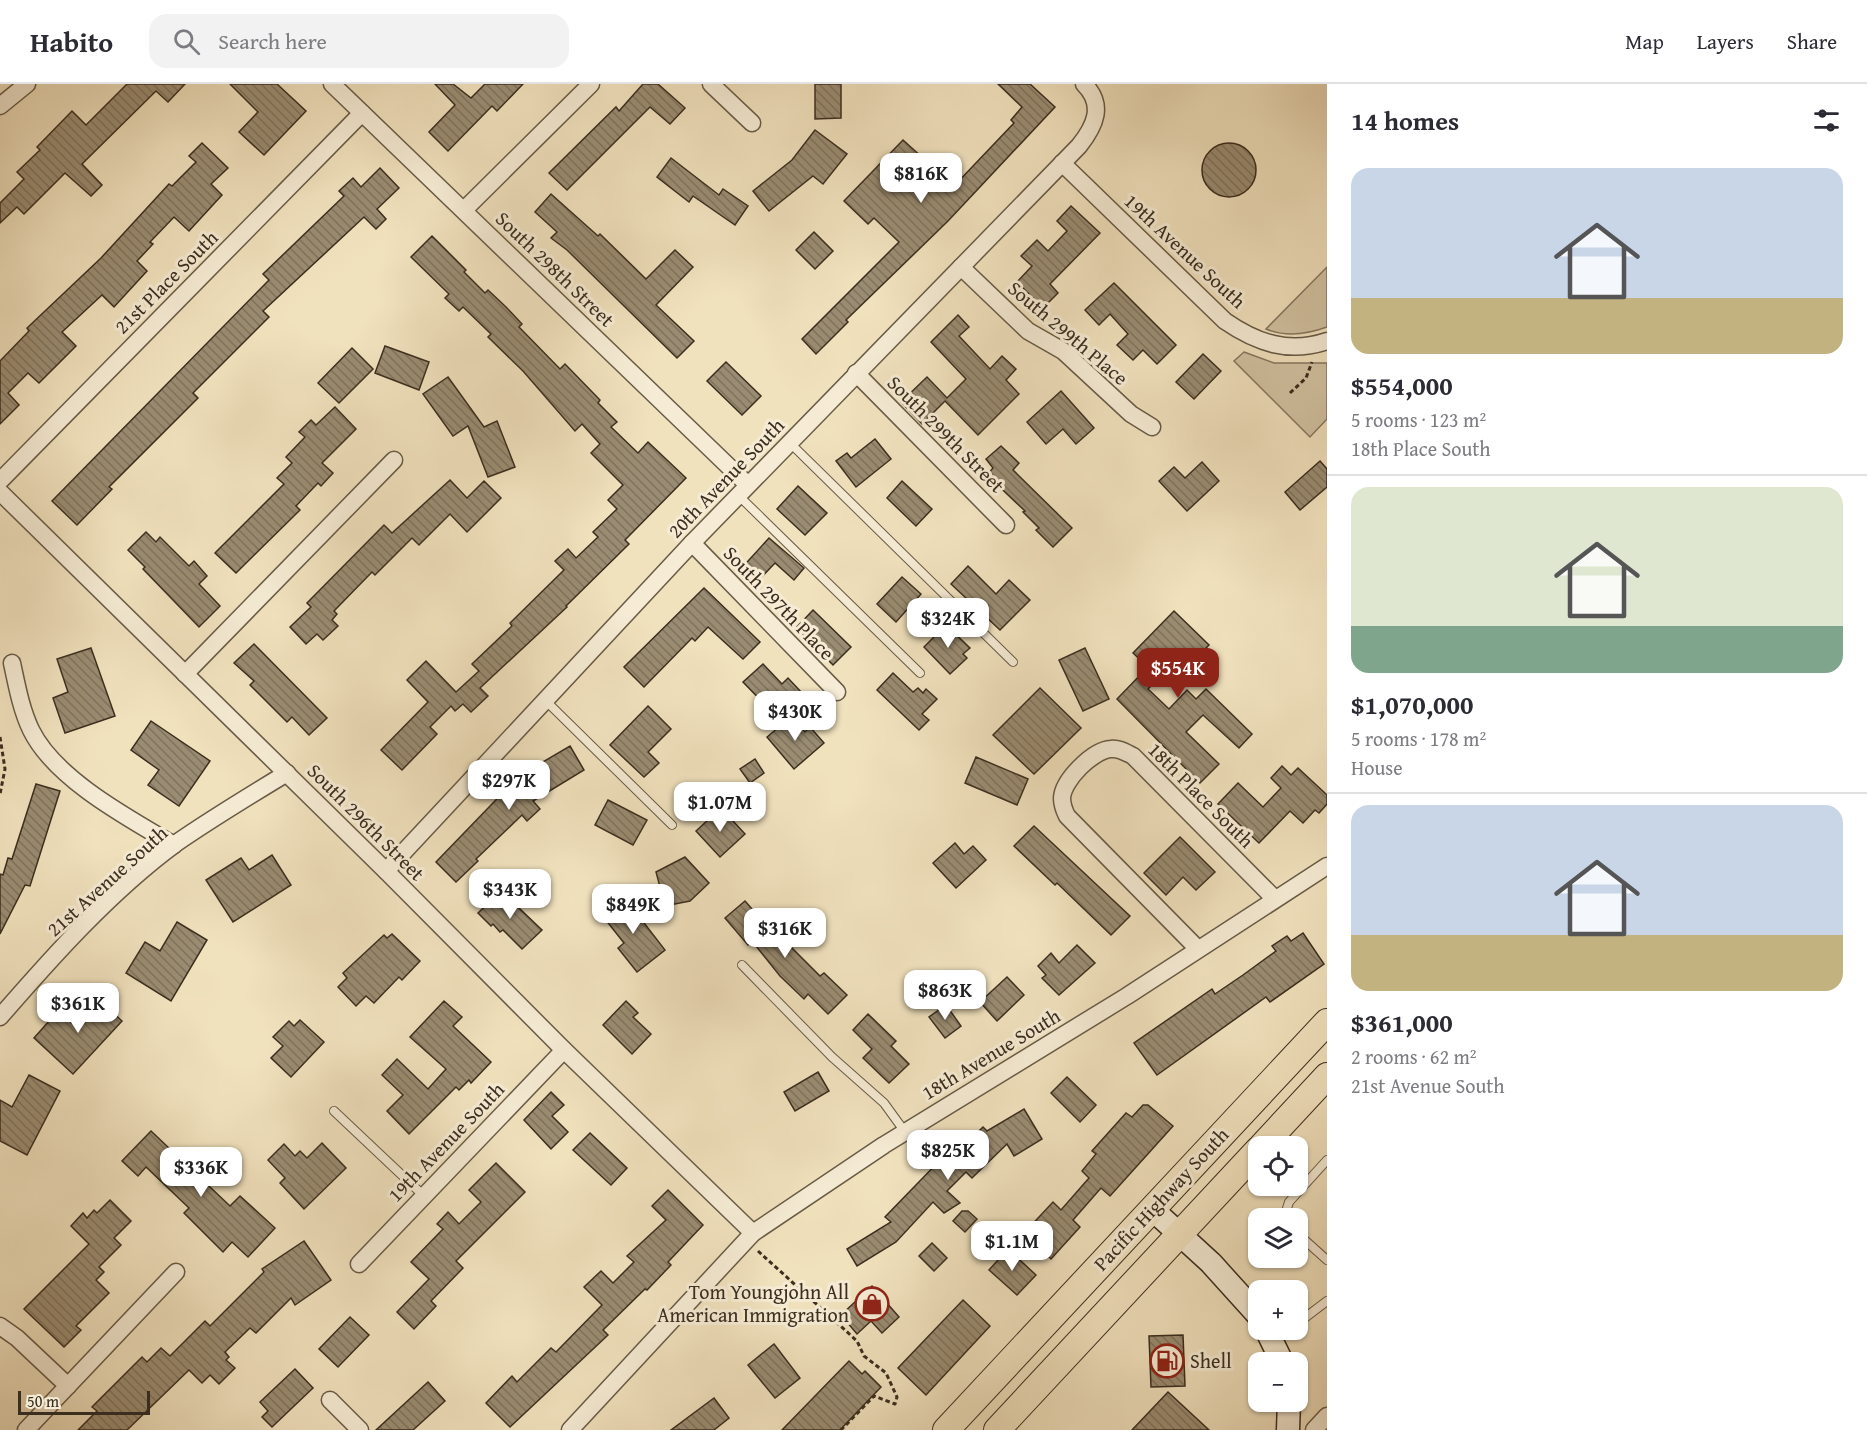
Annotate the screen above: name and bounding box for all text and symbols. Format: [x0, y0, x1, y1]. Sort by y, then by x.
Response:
search box [149, 14, 569, 68]
text: Habito [30, 21, 113, 62]
icon: search [170, 25, 203, 58]
text: Search here [218, 25, 327, 57]
text: Map [1625, 26, 1664, 57]
text: Layers [1697, 26, 1754, 57]
text: Share [1787, 26, 1837, 57]
text: 14 homes [1351, 101, 1459, 140]
icon: filters [1810, 104, 1843, 137]
pin: $816K [879, 153, 963, 204]
text: $816K [894, 158, 948, 187]
street label: 19th Avenue South [1118, 187, 1253, 315]
street label: South 298th Street [489, 204, 621, 333]
icon: home [1543, 207, 1651, 315]
street label: 21st Place South [107, 223, 224, 340]
street label: South 299th Place [1002, 274, 1135, 392]
text: $554,000 [1351, 366, 1453, 405]
street label: South 299th Street [881, 368, 1012, 499]
text: 5 rooms · 123 m² [1351, 405, 1486, 434]
street label: 20th Avenue South [661, 411, 791, 544]
text: 18th Place South [1351, 434, 1491, 463]
icon: home [1543, 526, 1651, 634]
street label: South 297th Place [717, 539, 842, 666]
pin: $324K [906, 598, 990, 649]
text: $324K [921, 603, 975, 632]
pin: $554K [1136, 648, 1220, 699]
text: $554K [1151, 653, 1205, 682]
text: $1,070,000 [1351, 685, 1473, 724]
pin: $430K [753, 691, 837, 742]
text: $430K [768, 696, 822, 725]
text: 5 rooms · 178 m² [1351, 724, 1486, 753]
street label: 18th Place South [1142, 735, 1261, 854]
text: House [1351, 753, 1403, 782]
street label: South 296th Street [301, 756, 432, 887]
pin: $297K [467, 760, 551, 811]
text: $297K [482, 765, 536, 794]
pin: $1.07M [671, 782, 769, 833]
text: $1.07M [688, 787, 752, 816]
street label: 21st Avenue South [40, 818, 173, 943]
icon: home [1543, 844, 1651, 952]
pin: $343K [468, 869, 552, 920]
text: $343K [483, 874, 537, 903]
pin: $849K [591, 884, 675, 935]
text: $849K [606, 889, 660, 918]
pin: $316K [743, 908, 827, 959]
text: $316K [758, 913, 812, 942]
pin: $863K [903, 970, 987, 1021]
text: $863K [918, 975, 972, 1004]
pin: $361K [36, 983, 120, 1034]
text: $361K [51, 988, 105, 1017]
street label: 18th Avenue South [916, 1001, 1065, 1106]
text: $361,000 [1351, 1003, 1453, 1042]
text: 2 rooms · 62 m² [1351, 1042, 1477, 1071]
text: 21st Avenue South [1351, 1071, 1505, 1100]
street label: 19th Avenue South [381, 1075, 511, 1208]
street label: Pacific Highway South [1086, 1120, 1235, 1277]
pin: $825K [906, 1130, 990, 1181]
text: $825K [921, 1135, 975, 1164]
map controls [1248, 1136, 1308, 1412]
button: locate [1248, 1136, 1308, 1196]
pin: $336K [159, 1147, 243, 1198]
text: $336K [174, 1152, 228, 1181]
button: layers [1248, 1208, 1308, 1268]
pin: $1.1M [970, 1221, 1054, 1272]
text: $1.1M [985, 1226, 1039, 1255]
place label: Tom Youngjohn All American Immigration [657, 1277, 849, 1329]
button: + [1248, 1280, 1308, 1340]
shop icon: Tom Youngjohn All American Immigration [854, 1286, 890, 1322]
fuel station icon: Shell [1149, 1343, 1185, 1379]
place label: Shell [1190, 1346, 1232, 1375]
button: − [1248, 1352, 1308, 1412]
scale bar [18, 1388, 150, 1416]
text: 50 m [27, 1389, 59, 1413]

